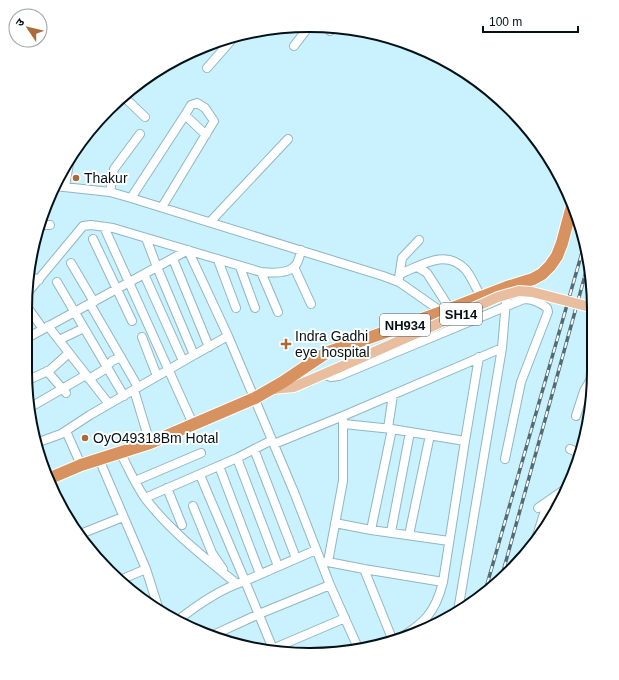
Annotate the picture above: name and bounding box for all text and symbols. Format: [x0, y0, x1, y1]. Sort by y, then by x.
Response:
north arrow [8, 8, 48, 48]
scale bar [483, 8, 578, 34]
text: 100 m [489, 15, 522, 29]
text: उ [13, 16, 27, 28]
place label: Thakur [84, 170, 128, 186]
marker: Thakur [71, 173, 81, 183]
road number: SH14 [440, 303, 482, 325]
road number: NH934 [380, 314, 430, 336]
place label: Indra Gadhi eye hospital [295, 328, 370, 360]
marker: Indra Gadhi eye hospital [280, 338, 292, 350]
place label: OyO49318Bm Hotal [93, 430, 218, 446]
marker: OyO49318Bm Hotal [80, 433, 90, 443]

